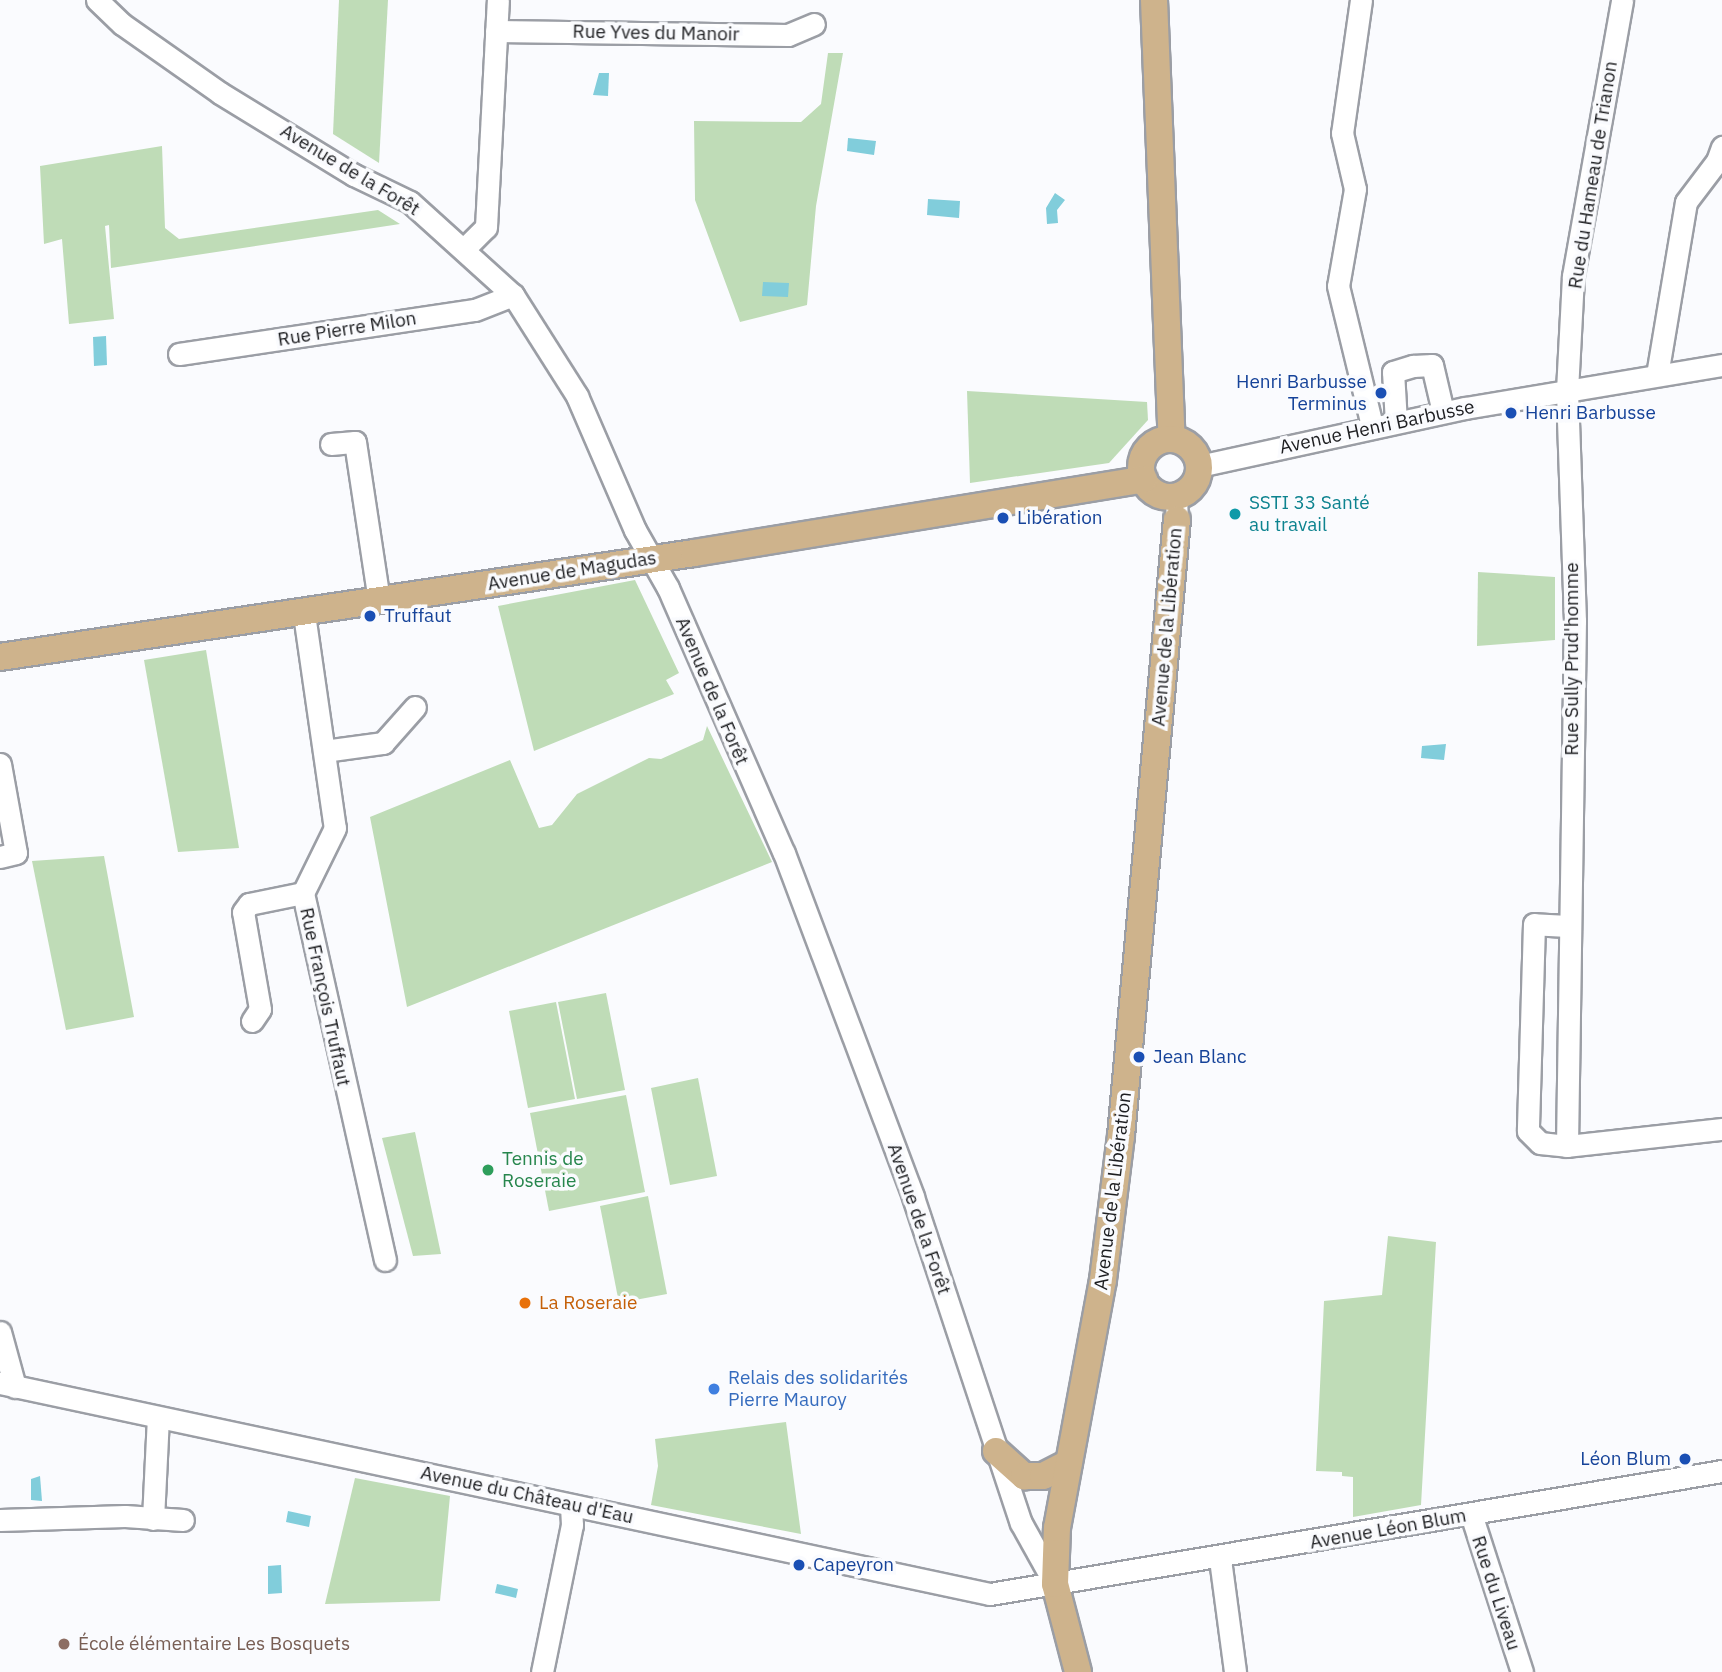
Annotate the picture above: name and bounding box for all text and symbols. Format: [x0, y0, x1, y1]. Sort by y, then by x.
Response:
street label: Rue Yves du Manoir [572, 20, 740, 46]
street label: Rue du Hameau de Trianon [1564, 60, 1622, 290]
street label: Avenue de la Forêt [276, 119, 424, 221]
street label: Rue Pierre Milon [276, 307, 418, 351]
place label: Henri Barbusse Terminus [1236, 371, 1367, 415]
marker: Henri Barbusse Terminus [1373, 385, 1389, 401]
street label: Avenue Henri Barbusse [1277, 395, 1477, 459]
place label: Henri Barbusse [1525, 402, 1656, 424]
marker: Henri Barbusse [1503, 405, 1519, 421]
place label: SSTI 33 Santé au travail [1249, 492, 1370, 536]
marker: SSTI 33 Santé au travail [1227, 506, 1243, 522]
place label: Libération [1017, 507, 1103, 529]
marker: Libération [995, 510, 1011, 526]
street label: Avenue de la Libération [1147, 527, 1187, 727]
street label: Avenue de Magudas [486, 546, 658, 596]
street label: Rue Sully Prud'homme [1561, 562, 1583, 756]
place label: Truffaut [384, 605, 452, 627]
marker: Truffaut [362, 608, 378, 624]
street label: Avenue de la Forêt [671, 614, 753, 768]
street label: Rue François Truffaut [295, 906, 355, 1088]
place label: Jean Blanc [1153, 1046, 1247, 1068]
marker: Jean Blanc [1131, 1049, 1147, 1065]
street label: Avenue de la Libération [1090, 1091, 1136, 1291]
street label: Avenue de la Forêt [882, 1140, 956, 1298]
place label: Tennis de Roseraie [502, 1148, 584, 1192]
marker: Tennis de Roseraie [480, 1162, 496, 1178]
place label: La Roseraie [539, 1292, 638, 1314]
marker: La Roseraie [517, 1295, 533, 1311]
place label: Relais des solidarités Pierre Mauroy [728, 1367, 908, 1411]
marker: Relais des solidarités Pierre Mauroy [706, 1381, 722, 1397]
place label: Léon Blum [1580, 1448, 1671, 1470]
marker: Léon Blum [1677, 1451, 1693, 1467]
street label: Avenue du Château d'Eau [418, 1461, 636, 1529]
street label: Avenue Léon Blum [1308, 1504, 1468, 1554]
street label: Rue du Liveau [1467, 1533, 1525, 1653]
place label: Capeyron [813, 1554, 894, 1576]
marker: Capeyron [791, 1557, 807, 1573]
place label: École élémentaire Les Bosquets [78, 1633, 350, 1655]
marker: École élémentaire Les Bosquets [56, 1636, 72, 1652]

